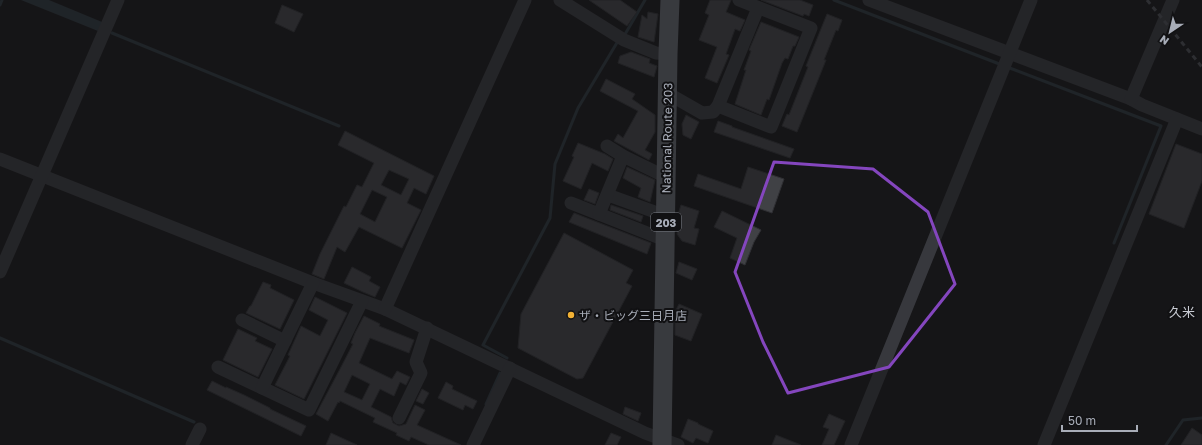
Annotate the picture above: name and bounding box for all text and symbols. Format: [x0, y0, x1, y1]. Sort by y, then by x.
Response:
north arrow [1150, 12, 1190, 52]
text: N [1157, 33, 1171, 48]
street label: National Route 203 [659, 83, 675, 193]
road number: 203 [651, 213, 681, 231]
district label: 久米 [1169, 304, 1195, 320]
place label: ザ・ビッグ三日月店 [579, 308, 687, 323]
marker: ザ・ビッグ三日月店 [566, 310, 576, 320]
scale bar [1062, 407, 1137, 433]
text: 50 m [1068, 413, 1096, 428]

